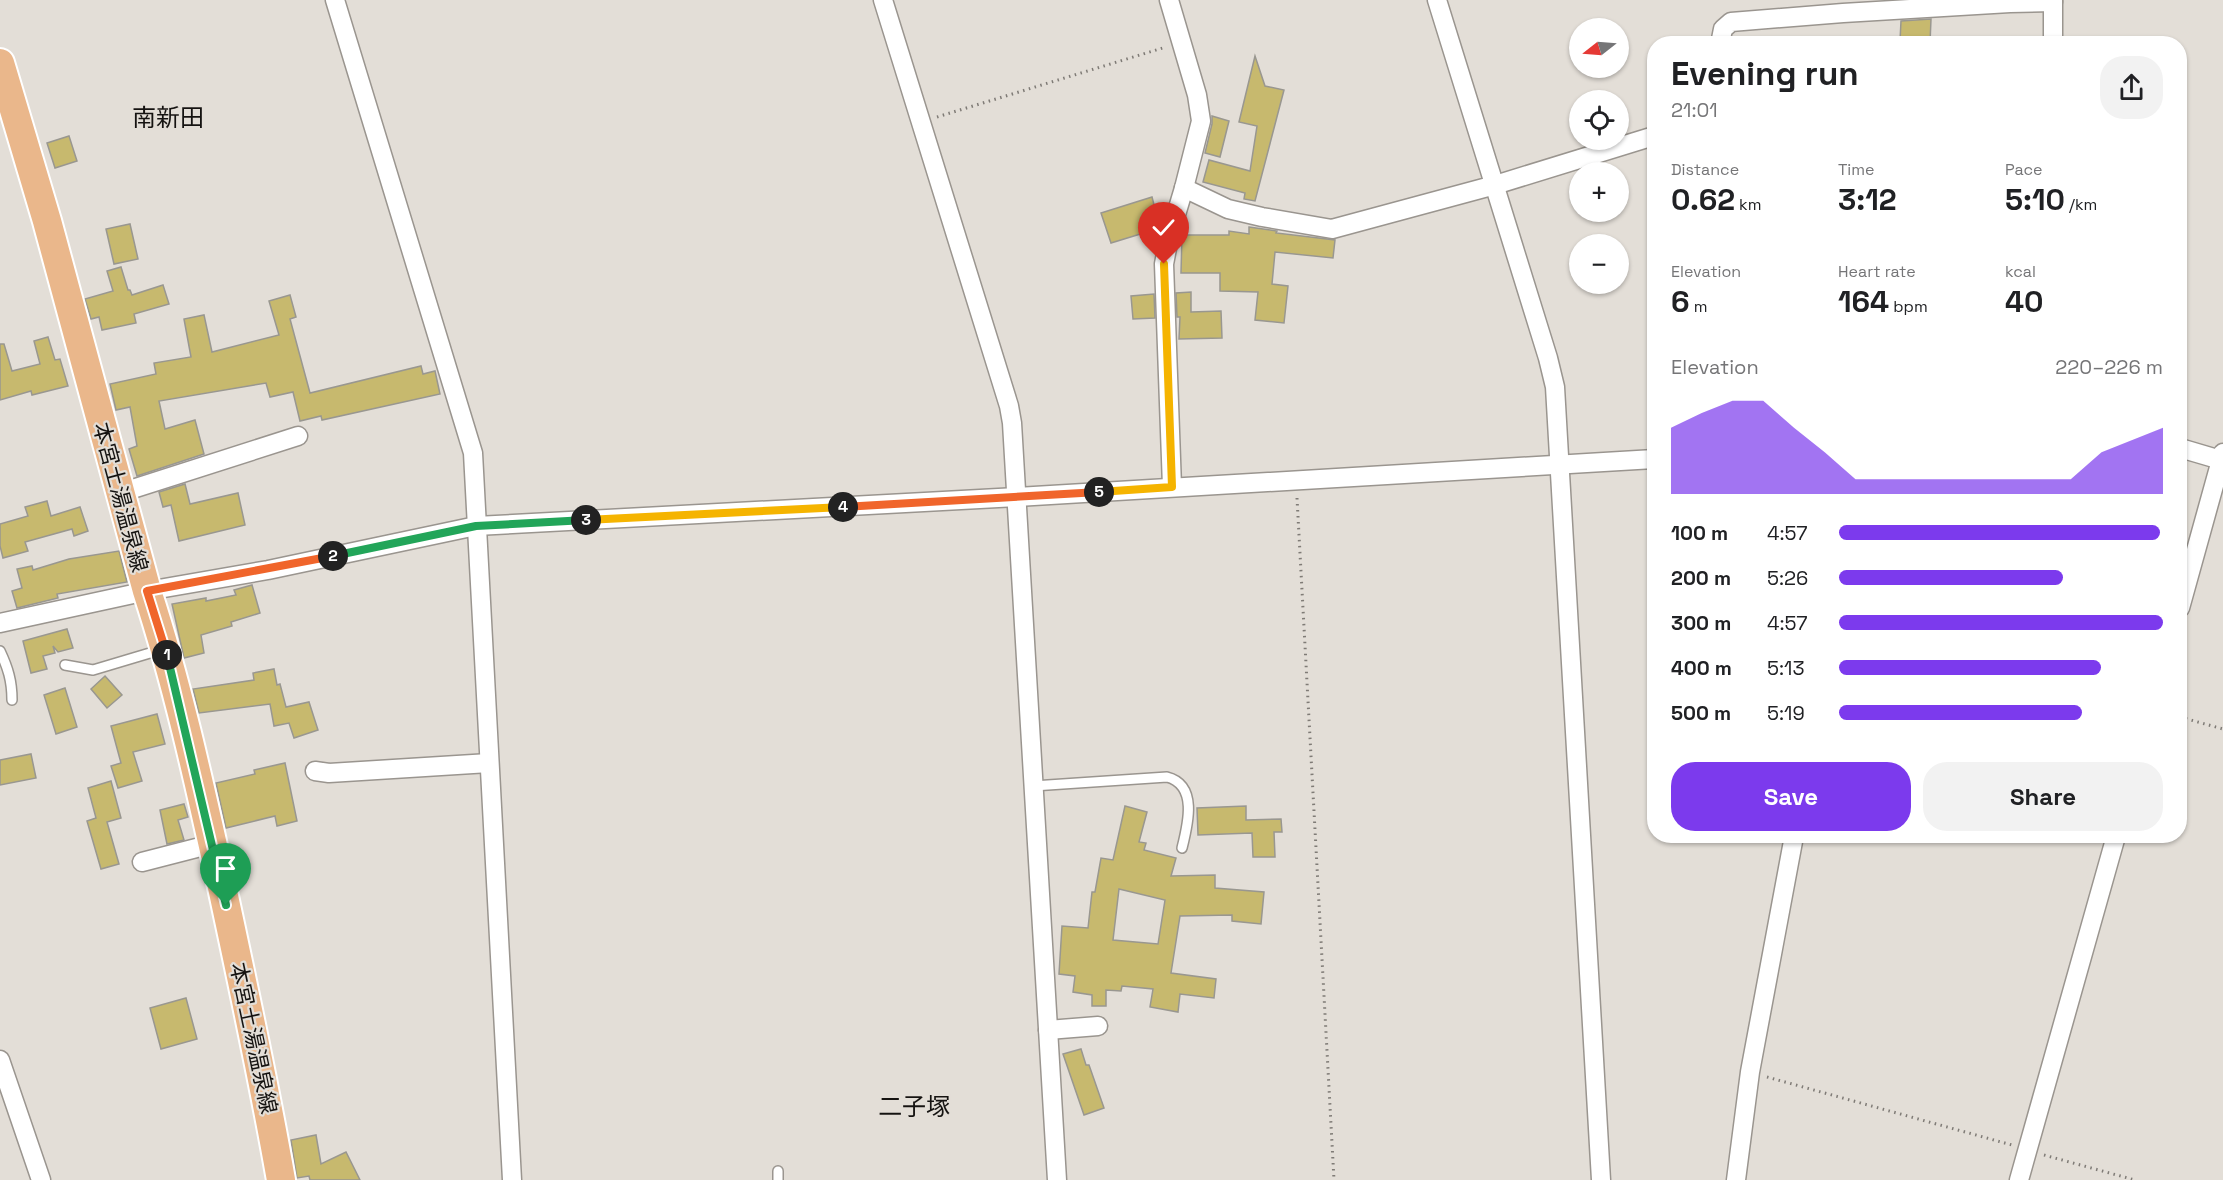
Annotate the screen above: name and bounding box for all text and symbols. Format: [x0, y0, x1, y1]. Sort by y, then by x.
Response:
north arrow [1569, 18, 1629, 78]
map controls [1569, 18, 1629, 294]
text: Evening run [1671, 53, 1859, 95]
button: share [2100, 56, 2163, 119]
button: locate [1569, 90, 1629, 150]
text: 21:01 [1671, 97, 1718, 123]
district label: 南新田 [132, 102, 204, 133]
text: Distance [1671, 159, 1739, 180]
text: Time [1838, 159, 1874, 180]
text: Pace [2005, 159, 2042, 180]
button: + [1569, 162, 1629, 222]
text: 0.62 [1671, 180, 1735, 219]
text: 3:12 [1838, 180, 1897, 219]
text: 5:10 [2005, 180, 2065, 219]
text: km [1735, 194, 1761, 215]
text: /km [2065, 194, 2097, 215]
pin [1138, 202, 1189, 264]
icon: check [1147, 211, 1180, 244]
button: − [1569, 234, 1629, 294]
text: Elevation [1671, 261, 1741, 282]
text: Heart rate [1838, 261, 1916, 282]
text: kcal [2005, 261, 2036, 282]
text: 6 [1671, 282, 1690, 321]
text: 164 [1838, 282, 1889, 321]
text: 40 [2005, 282, 2044, 321]
text: m [1690, 296, 1707, 317]
text: bpm [1889, 296, 1928, 317]
text: Elevation [1671, 354, 1759, 380]
text: 220–226 m [2055, 354, 2163, 380]
street label: 本宮土湯温泉線 [88, 419, 154, 575]
pin: 5 [1084, 477, 1114, 507]
text: 5 [1094, 481, 1104, 502]
pin: 4 [828, 492, 858, 522]
text: 4 [838, 496, 848, 517]
pin: 3 [571, 505, 601, 535]
text: 3 [581, 509, 591, 530]
text: 100 m [1671, 520, 1728, 546]
text: 4:57 [1767, 520, 1808, 546]
pin: 2 [318, 541, 348, 571]
text: 2 [328, 545, 338, 566]
text: 200 m [1671, 565, 1731, 591]
text: 5:26 [1767, 565, 1808, 591]
text: 300 m [1671, 610, 1731, 636]
text: 4:57 [1767, 610, 1808, 636]
pin: 1 [152, 640, 182, 670]
text: 1 [163, 644, 171, 665]
text: 400 m [1671, 655, 1732, 681]
text: 5:13 [1767, 655, 1804, 681]
text: 500 m [1671, 700, 1731, 726]
text: 5:19 [1767, 700, 1805, 726]
button: Save [1671, 762, 1911, 831]
button: Share [1923, 762, 2163, 831]
pin [200, 843, 251, 905]
icon: arrive [209, 852, 242, 885]
street label: 本宮土湯温泉線 [224, 960, 284, 1116]
district label: 二子塚 [878, 1091, 950, 1122]

